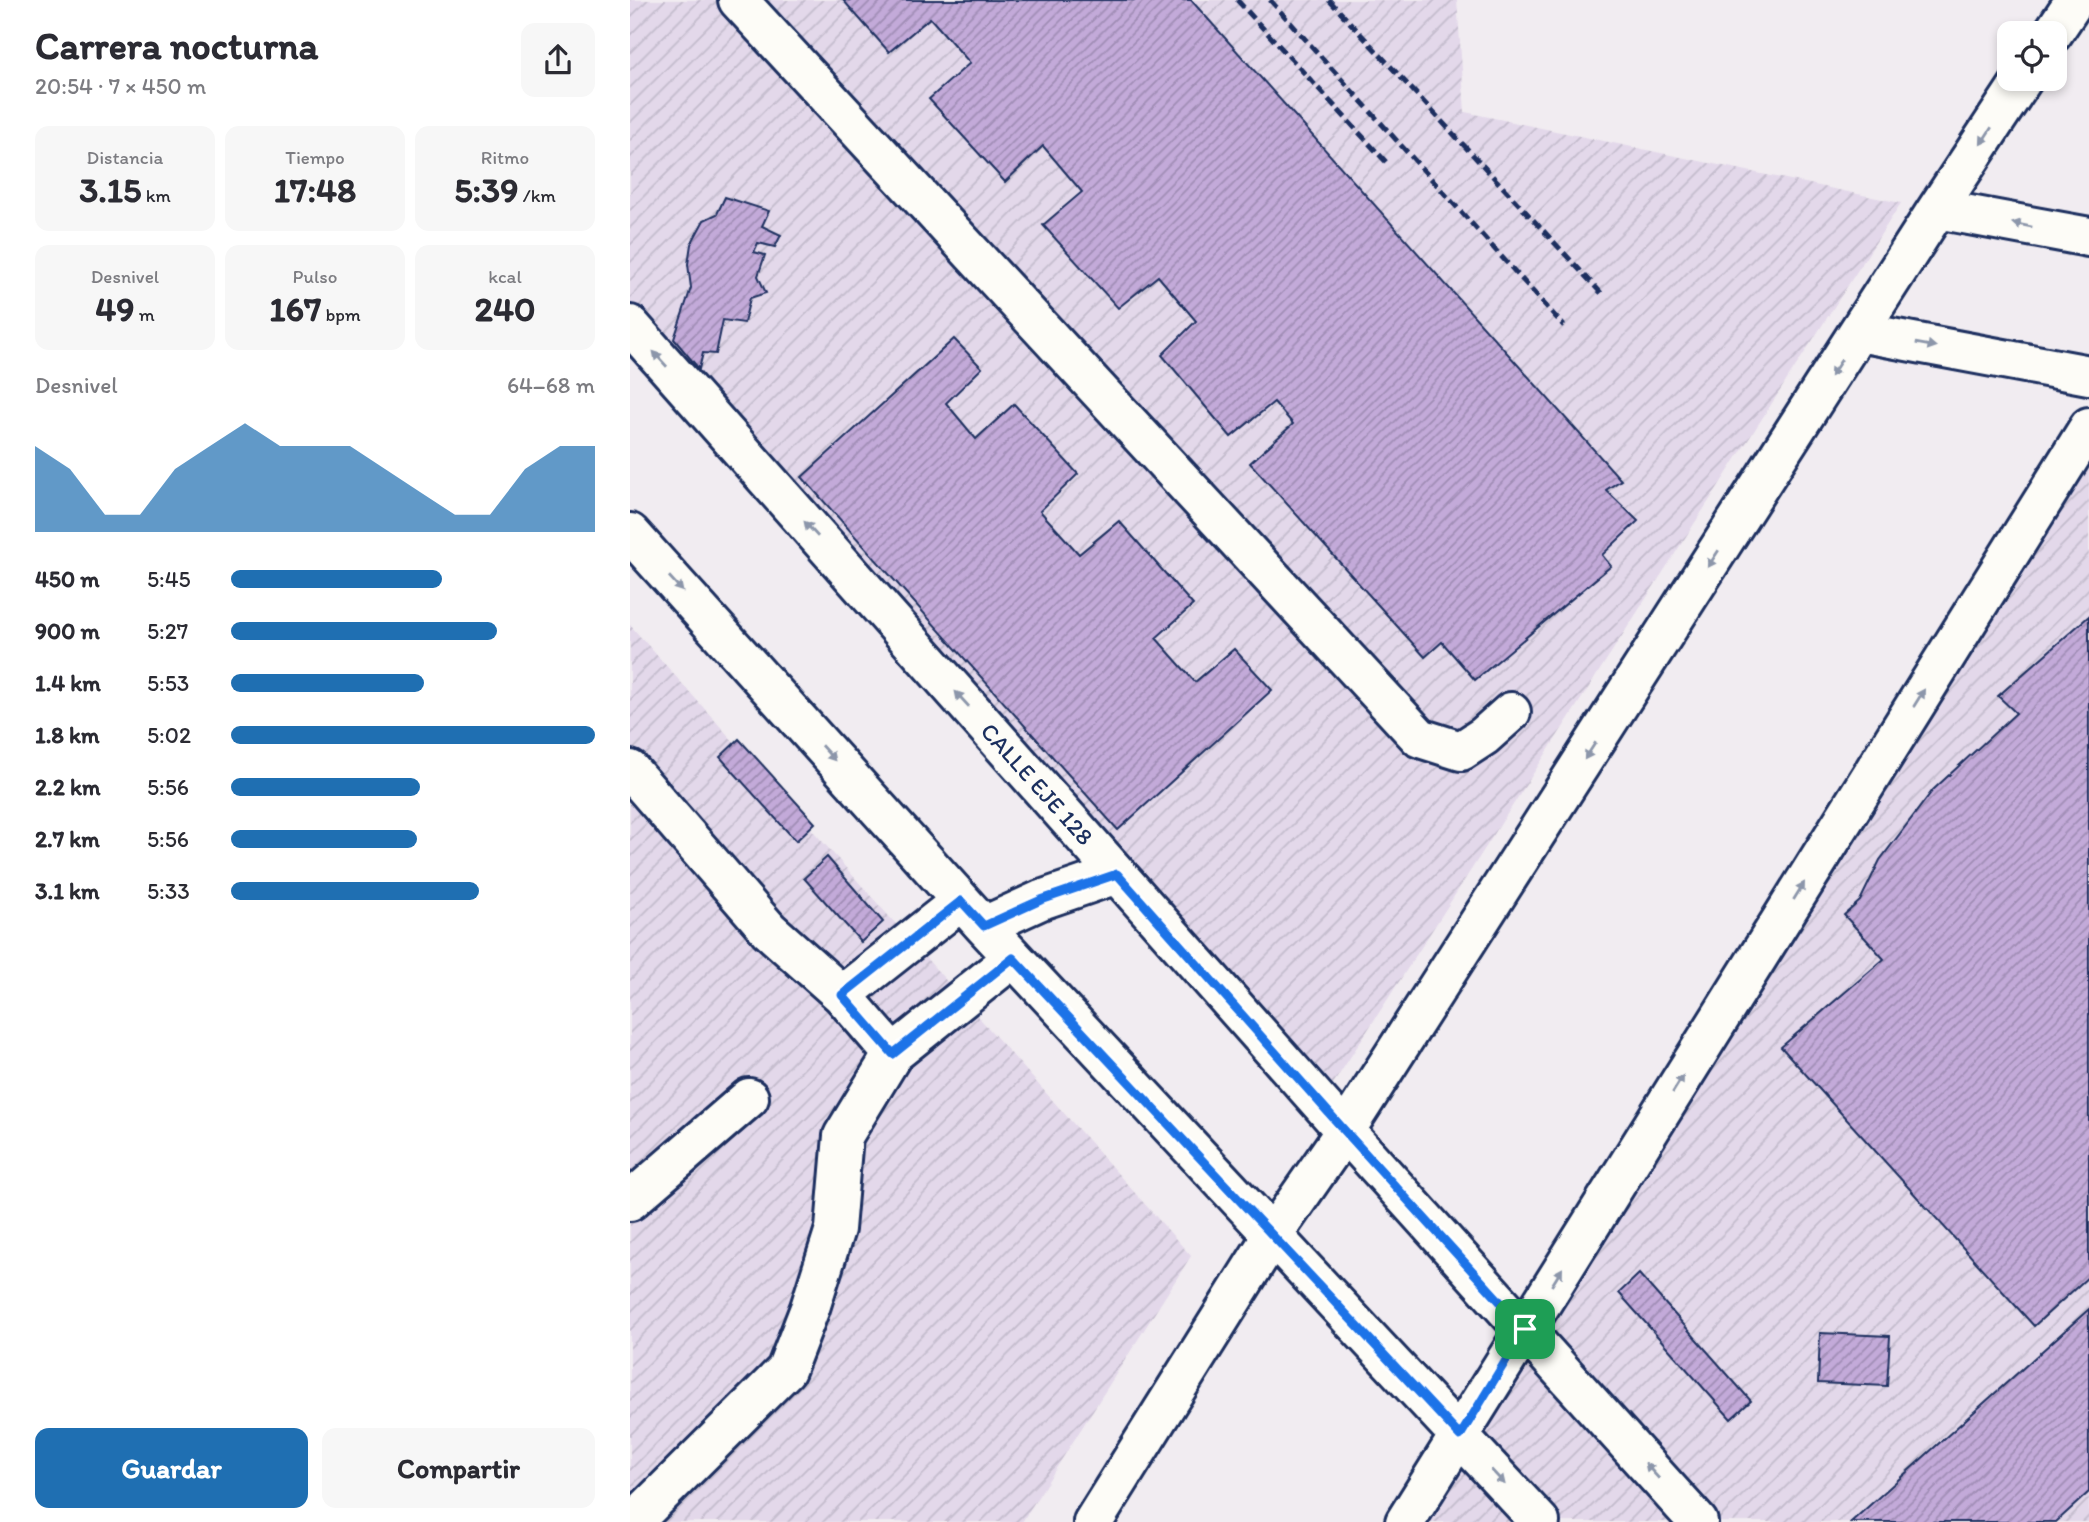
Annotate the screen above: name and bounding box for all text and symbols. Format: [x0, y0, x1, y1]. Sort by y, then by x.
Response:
map controls [1997, 21, 2067, 91]
button: locate [1997, 21, 2067, 91]
text: Carrera nocturna [35, 23, 318, 69]
button: share [521, 23, 595, 97]
text: 20:54 · 7 × 450 m [35, 72, 206, 100]
one-way arrow [1979, 126, 1992, 145]
text: Distancia [87, 146, 163, 169]
text: Tiempo [285, 146, 345, 169]
text: Ritmo [481, 146, 529, 169]
text: 3.15 [79, 169, 141, 211]
text: 17:48 [274, 169, 356, 211]
text: 5:39 [454, 169, 518, 211]
text: km [141, 184, 171, 207]
text: /km [518, 184, 556, 207]
one-way arrow [2011, 219, 2033, 230]
text: Desnivel [91, 265, 159, 288]
text: Pulso [293, 265, 337, 288]
text: kcal [488, 265, 522, 288]
text: 49 [95, 288, 135, 330]
text: 167 [269, 288, 321, 330]
text: 240 [474, 288, 536, 330]
text: m [135, 303, 155, 326]
text: bpm [321, 303, 361, 326]
one-way arrow [1915, 340, 1937, 351]
one-way arrow [652, 350, 668, 368]
one-way arrow [1829, 358, 1842, 378]
text: Desnivel [35, 371, 118, 399]
text: 64–68 m [507, 371, 595, 399]
one-way arrow [803, 520, 819, 538]
one-way arrow [1706, 550, 1719, 569]
text: 450 m [35, 565, 100, 593]
text: 5:45 [147, 565, 191, 593]
one-way arrow [667, 575, 683, 592]
text: 900 m [35, 617, 100, 645]
text: 5:27 [147, 617, 188, 645]
text: 1.4 km [35, 669, 101, 697]
text: 5:53 [147, 669, 189, 697]
one-way arrow [1913, 689, 1926, 708]
one-way arrow [954, 690, 970, 708]
street label: CALLE EJE 128 [975, 717, 1100, 851]
text: 1.8 km [35, 721, 100, 749]
text: 5:02 [147, 721, 191, 749]
one-way arrow [1583, 741, 1596, 760]
one-way arrow [819, 745, 835, 762]
text: 2.2 km [35, 773, 100, 801]
text: 5:56 [147, 773, 189, 801]
text: 2.7 km [35, 825, 100, 853]
text: 5:56 [147, 825, 189, 853]
text: 3.1 km [35, 877, 99, 905]
text: 5:33 [147, 877, 190, 905]
one-way arrow [1792, 882, 1805, 901]
one-way arrow [1672, 1075, 1685, 1094]
one-way arrow [1551, 1267, 1564, 1287]
pin [1495, 1299, 1555, 1359]
icon: arrive [1506, 1310, 1544, 1348]
button: Guardar [35, 1428, 308, 1508]
button: Compartir [322, 1428, 595, 1508]
one-way arrow [1645, 1463, 1661, 1480]
one-way arrow [1490, 1468, 1506, 1485]

